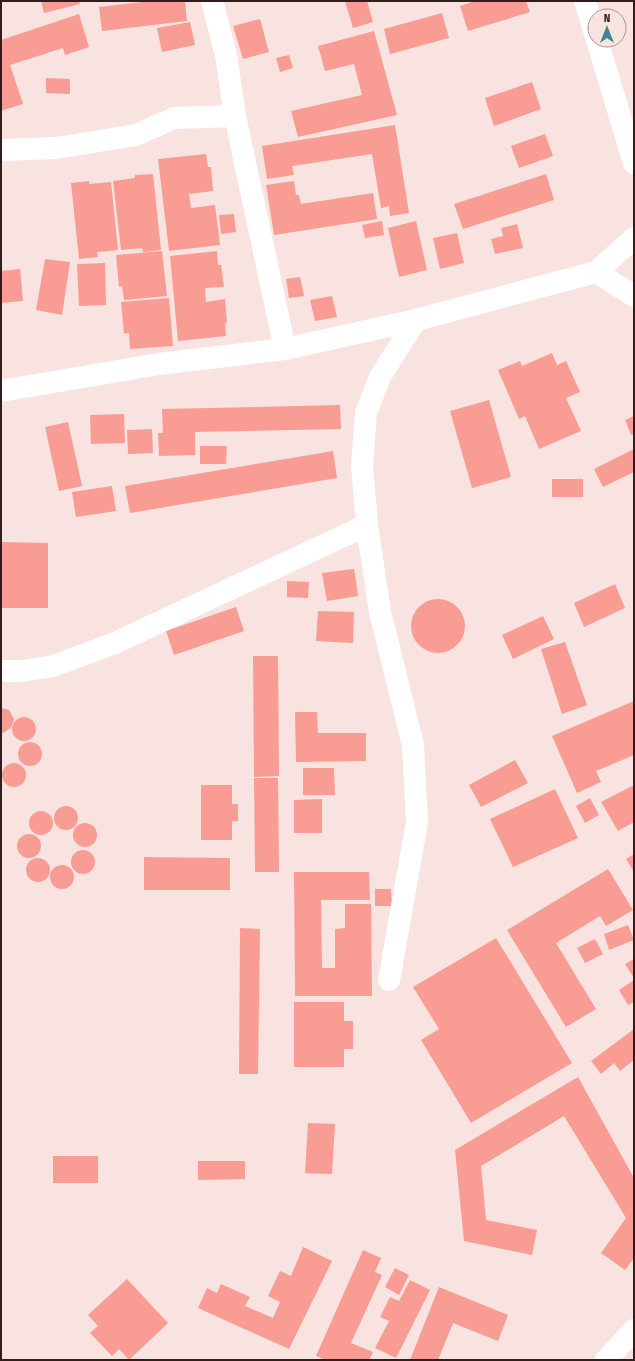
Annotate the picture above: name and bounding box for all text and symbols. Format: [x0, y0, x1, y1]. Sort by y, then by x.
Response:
north arrow [587, 8, 627, 48]
text: N [604, 12, 610, 25]

